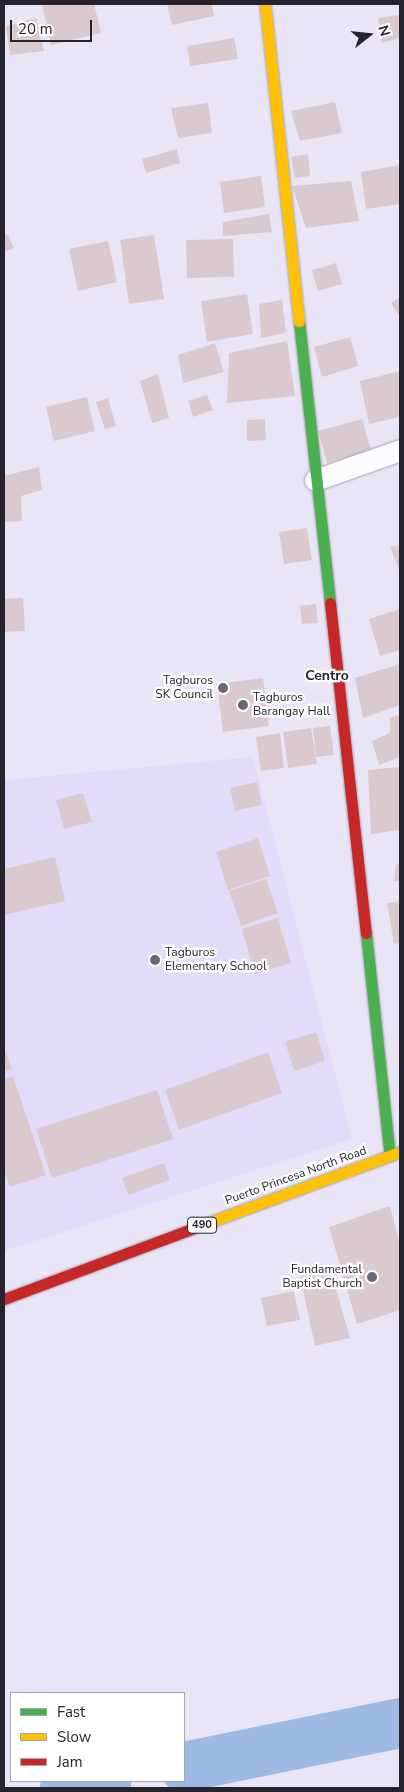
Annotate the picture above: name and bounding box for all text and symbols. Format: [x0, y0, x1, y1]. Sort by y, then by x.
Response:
scale bar [12, 10, 95, 42]
north arrow [344, 10, 394, 60]
text: 20 m [18, 19, 53, 39]
text: N [373, 23, 394, 38]
district label: Centro [305, 668, 349, 684]
place label: Tagburos SK Council [155, 674, 213, 702]
marker: Tagburos SK Council [217, 682, 229, 694]
place label: Tagburos Barangay Hall [253, 691, 330, 719]
marker: Tagburos Barangay Hall [237, 699, 249, 711]
place label: Tagburos Elementary School [165, 946, 266, 974]
marker: Tagburos Elementary School [149, 954, 161, 966]
street label: Puerto Princesa North Road [223, 1144, 369, 1208]
road number: 490 [187, 1216, 217, 1234]
place label: Fundamental Baptist Church [282, 1263, 362, 1291]
marker: Fundamental Baptist Church [366, 1271, 378, 1283]
legend [10, 1692, 185, 1782]
text: Fast [57, 1702, 85, 1722]
text: Slow [57, 1727, 91, 1747]
text: Jam [57, 1752, 83, 1772]

